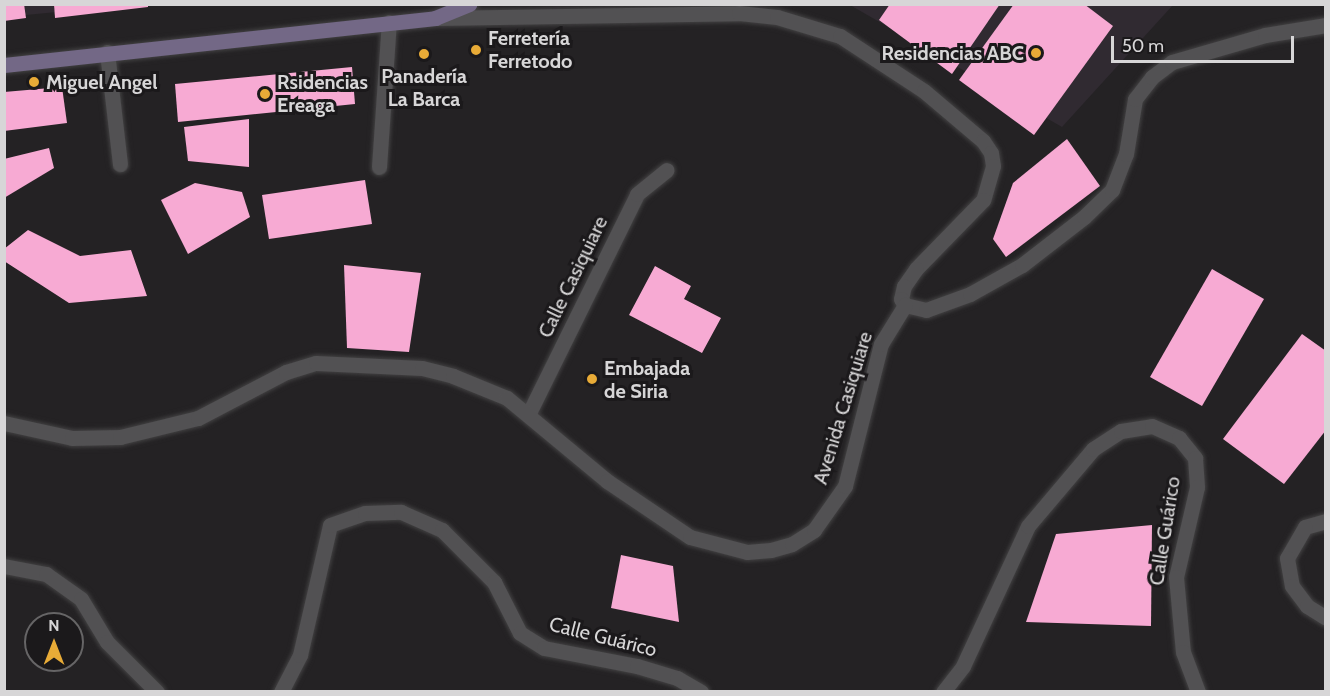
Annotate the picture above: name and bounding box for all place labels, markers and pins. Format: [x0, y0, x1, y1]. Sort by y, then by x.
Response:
place label: Ferretería Ferretodo [488, 27, 573, 74]
place label: Residencias ABC [882, 41, 1024, 65]
marker: Ferretería Ferretodo [469, 43, 483, 57]
marker: Residencias ABC [1029, 46, 1043, 60]
marker: Panadería La Barca [417, 47, 431, 61]
place label: Panadería La Barca [381, 64, 467, 111]
place label: Miguel Angel [46, 70, 157, 94]
place label: Rsidencias Ereaga [277, 70, 368, 117]
marker: Miguel Angel [27, 75, 41, 89]
marker: Rsidencias Ereaga [258, 87, 272, 101]
place label: Embajada de Siria [604, 356, 690, 403]
marker: Embajada de Siria [585, 372, 599, 386]

